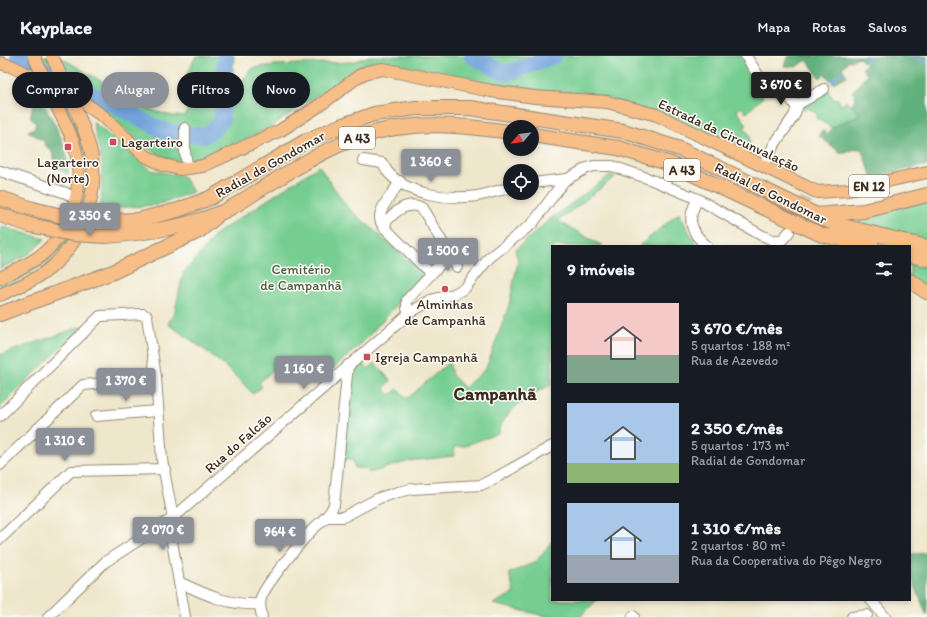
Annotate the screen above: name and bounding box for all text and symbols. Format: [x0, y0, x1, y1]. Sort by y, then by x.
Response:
text: Keyplace [20, 16, 92, 39]
text: Mapa [758, 19, 790, 36]
text: Rotas [812, 19, 846, 36]
text: Salvos [868, 19, 907, 36]
chip: Comprar [12, 72, 93, 108]
chip: Alugar [101, 72, 169, 108]
chip: Filtros [177, 72, 244, 108]
chip: Novo [252, 72, 310, 108]
pin: 3 670 € [744, 72, 818, 106]
text: 3 670 € [760, 77, 802, 92]
street label: Estrada da Circunvalação [656, 95, 802, 176]
north arrow [503, 120, 539, 156]
map controls [503, 120, 539, 200]
street label: Radial de Gondomar [212, 127, 328, 202]
road number: A 43 [339, 127, 375, 149]
place label: Lagarteiro [121, 134, 183, 151]
marker: Lagarteiro [108, 137, 118, 147]
marker: Lagarteiro (Norte) [63, 142, 73, 152]
pin: 1 360 € [394, 149, 468, 183]
place label: Lagarteiro (Norte) [37, 154, 99, 187]
text: 1 360 € [410, 154, 452, 169]
road number: A 43 [664, 159, 700, 181]
street label: Radial de Gondomar [712, 159, 830, 228]
button: locate [503, 164, 539, 200]
road number: EN 12 [849, 175, 889, 197]
pin: 2 350 € [53, 203, 127, 237]
text: 2 350 € [69, 208, 111, 223]
pin: 1 500 € [411, 238, 485, 272]
text: 1 500 € [427, 243, 469, 258]
icon: filters [873, 258, 895, 280]
text: 9 imóveis [567, 259, 635, 279]
park label: Cemitério de Campanhã [260, 261, 343, 294]
marker: Alminhas de Campanhã [440, 284, 450, 294]
place label: Alminhas de Campanhã [404, 296, 487, 329]
text: 3 670 €/mês [691, 318, 783, 338]
icon: home [599, 319, 647, 367]
text: 5 quartos · 188 m² [691, 338, 790, 353]
place label: Igreja Campanhã [375, 349, 479, 366]
marker: Igreja Campanhã [362, 352, 372, 362]
text: Rua de Azevedo [691, 353, 778, 368]
pin: 1 160 € [267, 356, 341, 390]
text: 1 160 € [284, 361, 324, 376]
pin: 1 370 € [89, 368, 163, 402]
text: 1 370 € [106, 373, 146, 388]
district label: Campanhã [453, 383, 537, 405]
street label: Rua do Falcão [201, 410, 275, 477]
text: 2 350 €/mês [691, 418, 783, 438]
icon: home [599, 419, 647, 467]
pin: 1 310 € [28, 428, 102, 462]
text: 1 310 € [45, 433, 85, 448]
text: 5 quartos · 173 m² [691, 438, 790, 453]
text: Radial de Gondomar [691, 453, 805, 468]
pin: 2 070 € [126, 517, 200, 551]
text: 1 310 €/mês [691, 518, 781, 538]
pin: 964 € [252, 519, 308, 553]
icon: home [599, 519, 647, 567]
text: 2 070 € [142, 522, 184, 537]
text: 964 € [264, 524, 296, 539]
text: 2 quartos · 80 m² [691, 538, 785, 553]
text: Rua da Cooperativa do Pêgo Negro [691, 553, 882, 568]

